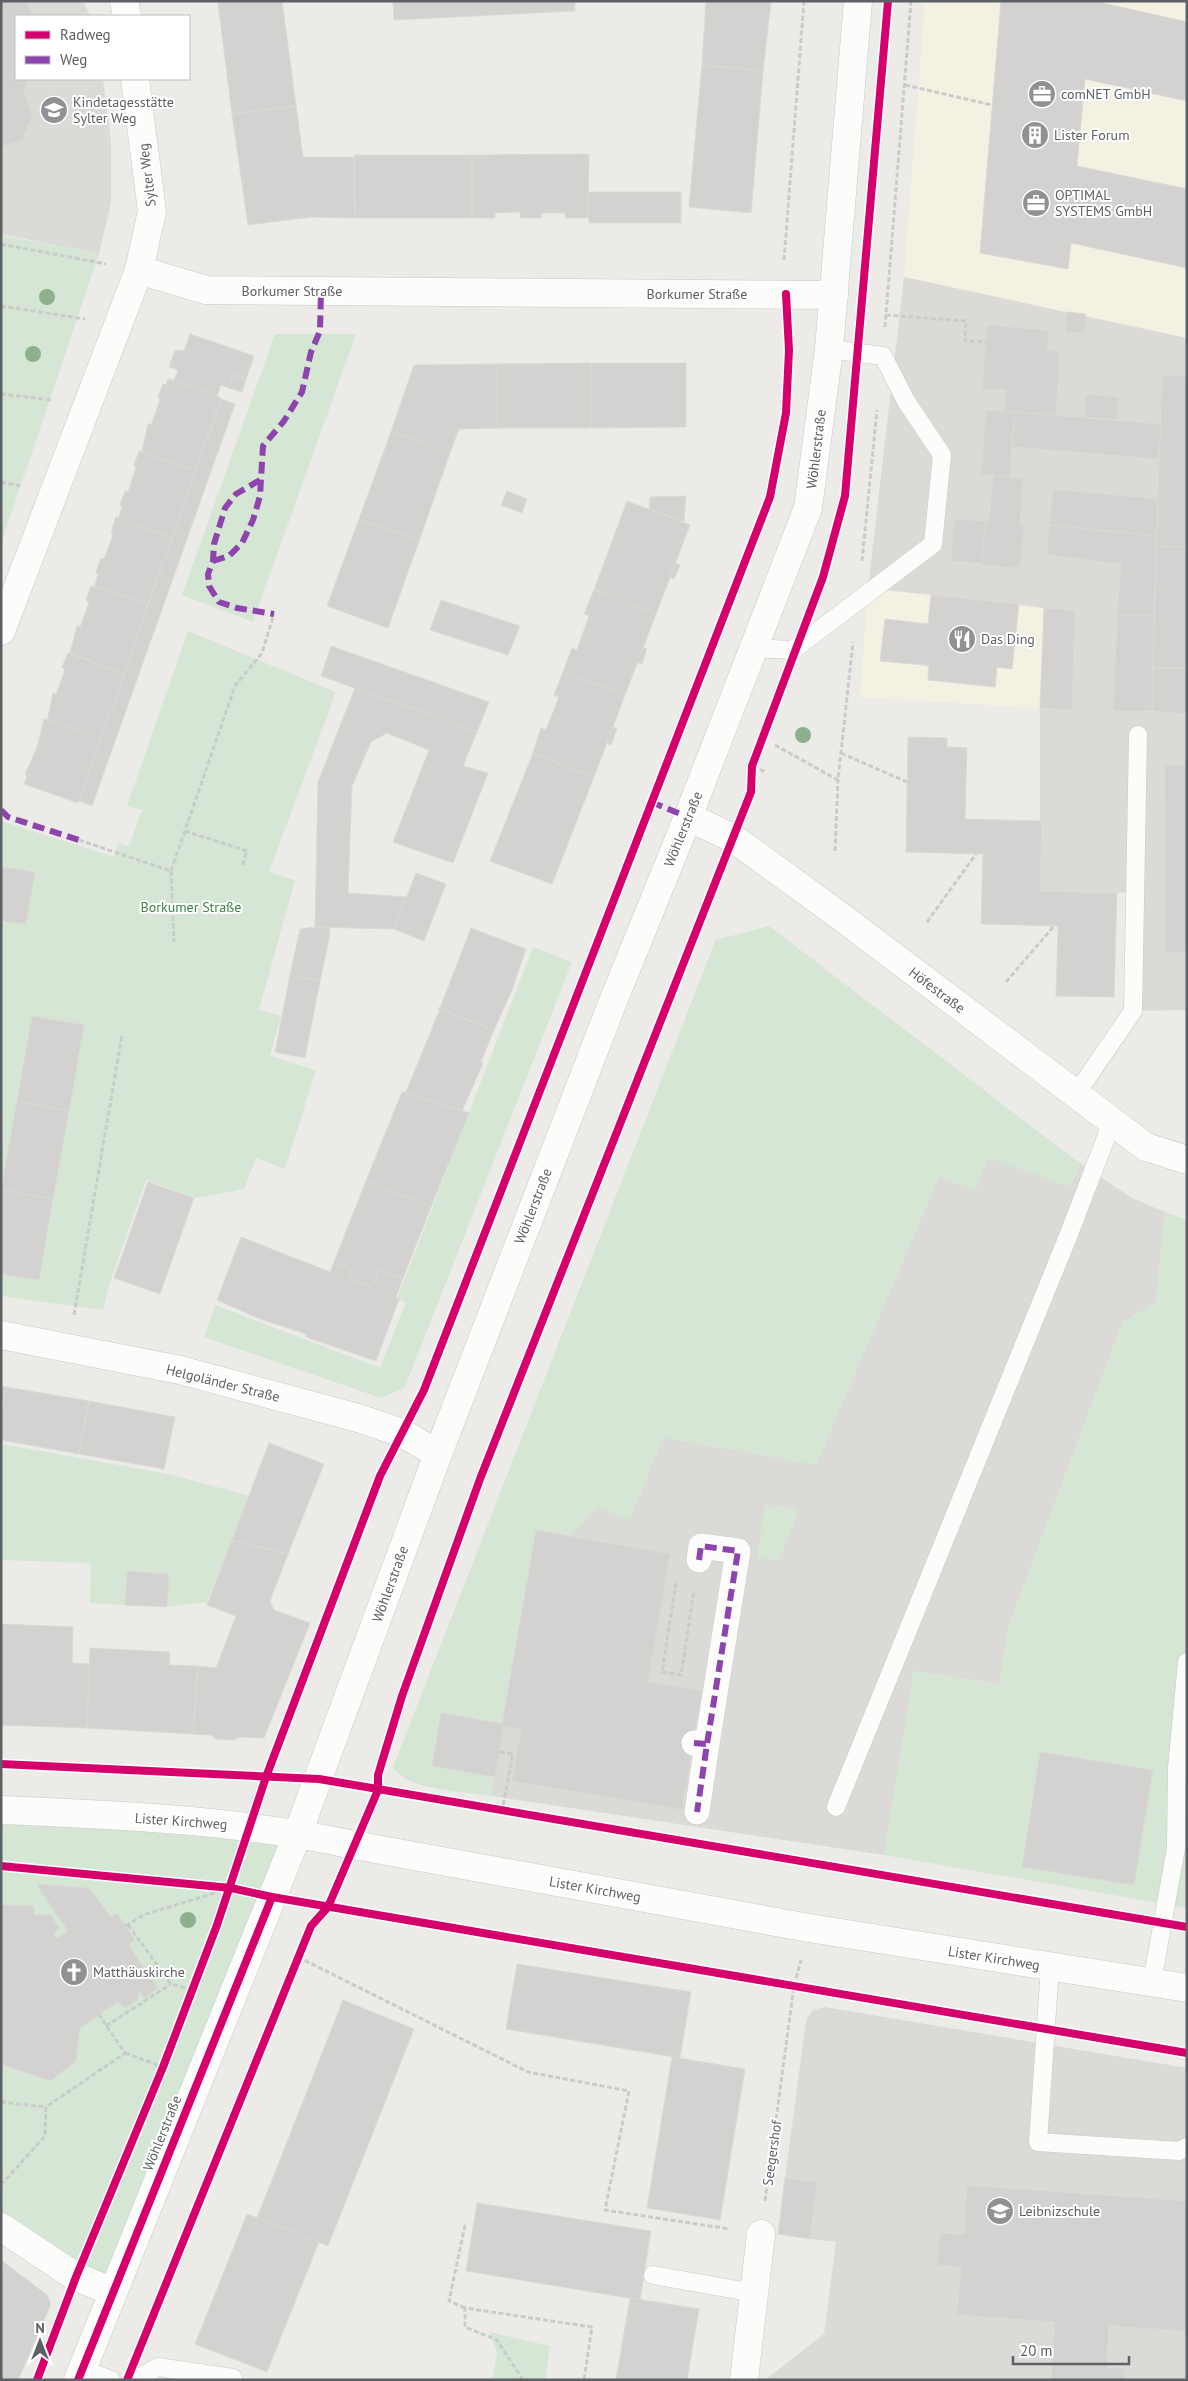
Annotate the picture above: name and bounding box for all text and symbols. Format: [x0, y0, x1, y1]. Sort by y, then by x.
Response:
legend [15, 15, 190, 80]
text: Radweg [60, 25, 111, 44]
text: Weg [60, 50, 87, 69]
office icon: comNET GmbH [1027, 79, 1057, 109]
place label: comNET GmbH [1061, 85, 1151, 103]
place label: Kindetagesstätte Sylter Weg [73, 93, 174, 127]
school or university icon: Kindetagesstätte Sylter Weg [39, 95, 69, 125]
building icon: Lister Forum [1020, 120, 1050, 150]
place label: Lister Forum [1054, 126, 1130, 144]
street label: Sylter Weg [134, 142, 160, 208]
place label: OPTIMAL SYSTEMS GmbH [1055, 186, 1152, 220]
office icon: OPTIMAL SYSTEMS GmbH [1021, 188, 1051, 218]
street label: Borkumer Straße [242, 282, 342, 300]
street label: Borkumer Straße [647, 285, 747, 303]
street label: Wöhlerstraße [802, 408, 830, 490]
restaurant icon: Das Ding [947, 624, 977, 654]
place label: Das Ding [981, 630, 1035, 648]
street label: Wöhlerstraße [660, 789, 706, 869]
park label: Borkumer Straße [141, 898, 241, 916]
street label: Höfestraße [905, 963, 969, 1017]
street label: Wöhlerstraße [510, 1165, 556, 1247]
street label: Helgoländer Straße [164, 1360, 282, 1406]
street label: Wöhlerstraße [368, 1543, 412, 1625]
street label: Lister Kirchweg [134, 1809, 228, 1833]
street label: Lister Kirchweg [548, 1872, 642, 1906]
street label: Lister Kirchweg [947, 1942, 1041, 1974]
church icon: Matthäuskirche [59, 1957, 89, 1987]
place label: Matthäuskirche [93, 1963, 185, 1981]
street label: Wöhlerstraße [139, 2093, 185, 2173]
street label: Seegershof [758, 2118, 786, 2187]
school or university icon: Leibnizschule [985, 2196, 1015, 2226]
place label: Leibnizschule [1019, 2202, 1100, 2220]
north arrow [15, 2316, 65, 2366]
text: N [35, 2319, 45, 2337]
scale bar [1013, 2334, 1129, 2366]
text: 20 m [1020, 2341, 1053, 2360]

